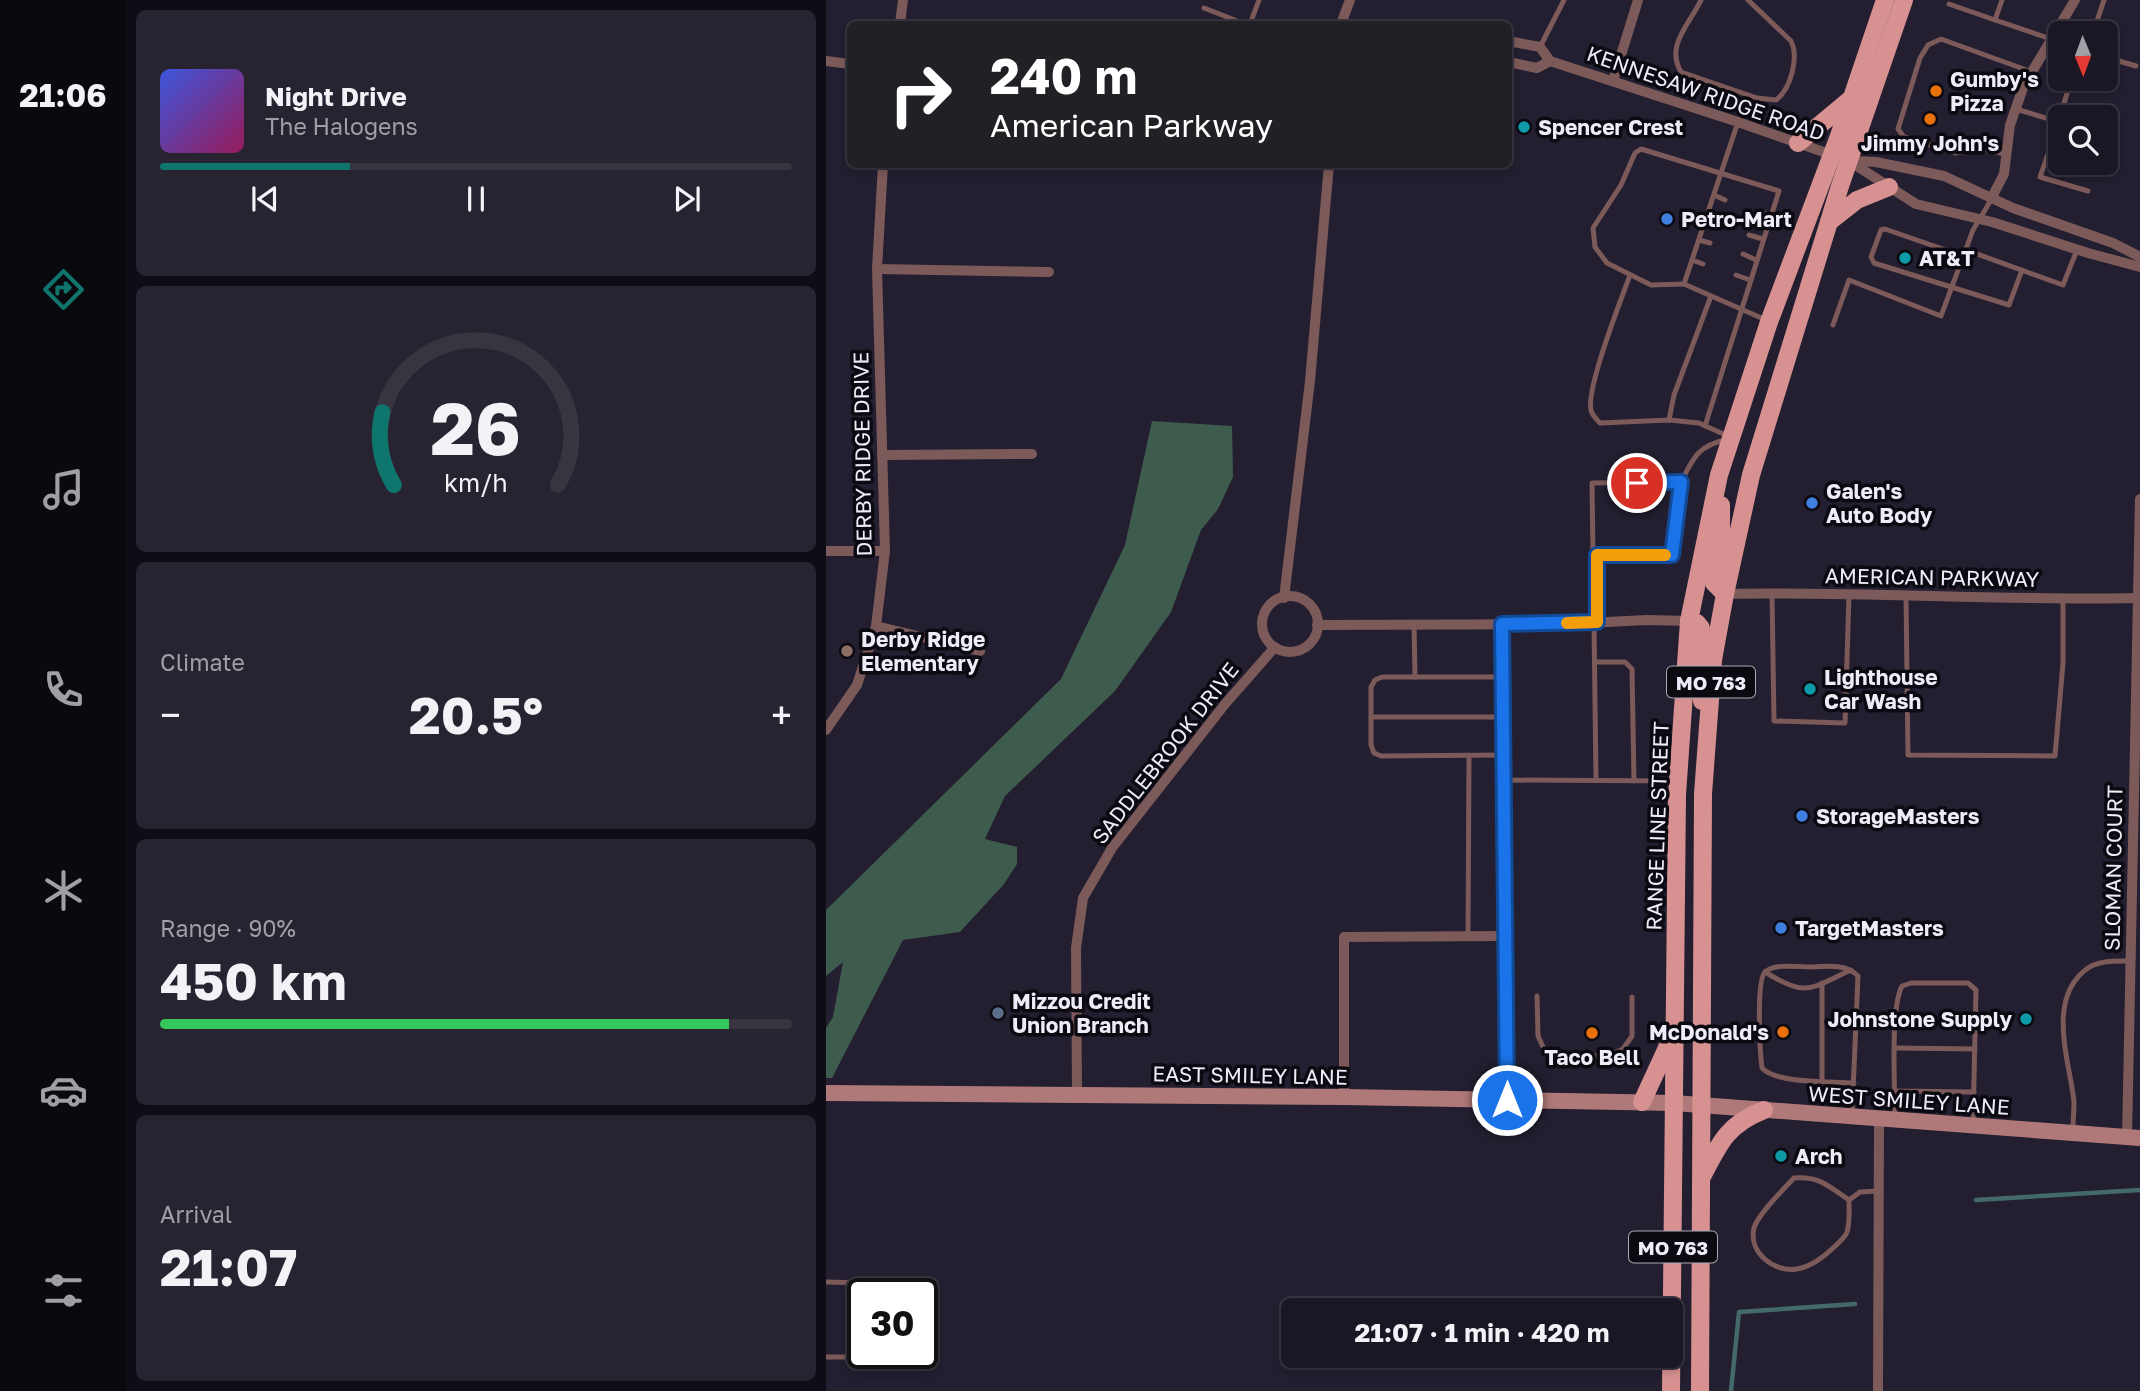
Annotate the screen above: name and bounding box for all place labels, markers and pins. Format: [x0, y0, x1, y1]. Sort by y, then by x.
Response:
place label: Gumby's Pizza [1950, 66, 2039, 116]
marker: Gumby's Pizza [1928, 83, 1944, 99]
marker: Jimmy John's [1922, 111, 1938, 127]
place label: Spencer Crest [1538, 114, 1683, 140]
marker: Spencer Crest [1516, 119, 1532, 135]
place label: Jimmy John's [1861, 130, 2000, 156]
place label: Petro-Mart [1681, 206, 1792, 232]
marker: Petro-Mart [1659, 211, 1675, 227]
place label: AT&T [1919, 245, 1975, 271]
marker: AT&T [1897, 250, 1913, 266]
pin [1607, 453, 1667, 513]
place label: Galen's Auto Body [1826, 478, 1933, 528]
marker: Galen's Auto Body [1804, 495, 1820, 511]
place label: Derby Ridge Elementary [861, 626, 986, 676]
marker: Derby Ridge Elementary [839, 643, 855, 659]
place label: Lighthouse Car Wash [1824, 664, 1938, 714]
marker: Lighthouse Car Wash [1802, 681, 1818, 697]
place label: StorageMasters [1816, 803, 1980, 829]
marker: StorageMasters [1794, 808, 1810, 824]
place label: TargetMasters [1795, 915, 1944, 941]
marker: TargetMasters [1773, 920, 1789, 936]
place label: Mizzou Credit Union Branch [1012, 988, 1151, 1038]
marker: Mizzou Credit Union Branch [990, 1005, 1006, 1021]
place label: Johnstone Supply [1827, 1006, 2012, 1032]
marker: Johnstone Supply [2018, 1011, 2034, 1027]
place label: McDonald's [1649, 1019, 1769, 1045]
marker: McDonald's [1775, 1024, 1791, 1040]
marker: Taco Bell [1584, 1025, 1600, 1041]
place label: Taco Bell [1544, 1044, 1640, 1070]
place label: Arch [1795, 1143, 1843, 1169]
marker: Arch [1773, 1148, 1789, 1164]

